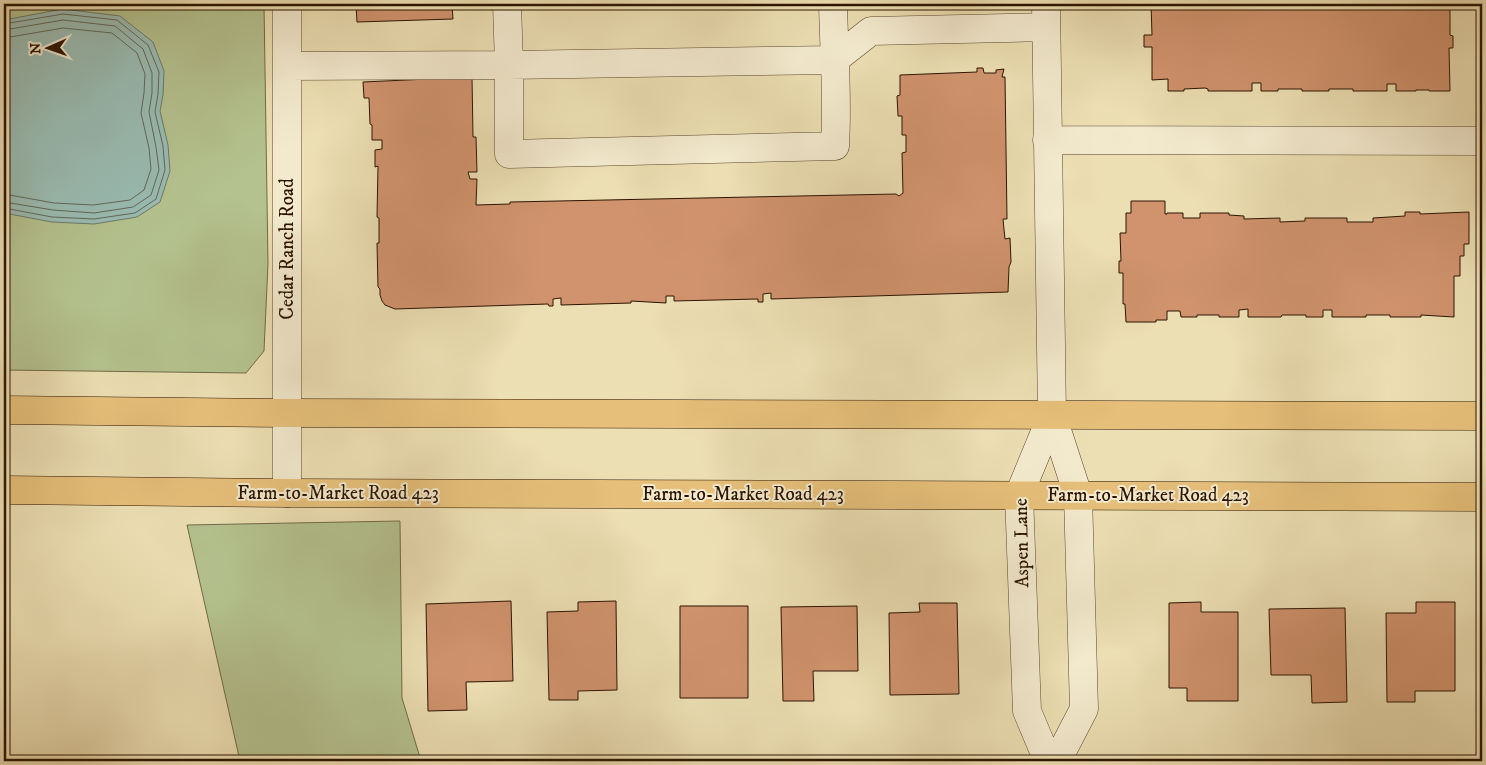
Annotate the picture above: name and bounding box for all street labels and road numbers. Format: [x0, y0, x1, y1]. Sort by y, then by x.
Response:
street label: Cedar Ranch Road [276, 178, 299, 320]
street label: Farm-to-Market Road 423 [237, 482, 439, 505]
street label: Farm-to-Market Road 423 [642, 483, 844, 506]
street label: Farm-to-Market Road 423 [1047, 484, 1249, 507]
street label: Aspen Lane [1010, 498, 1034, 588]

